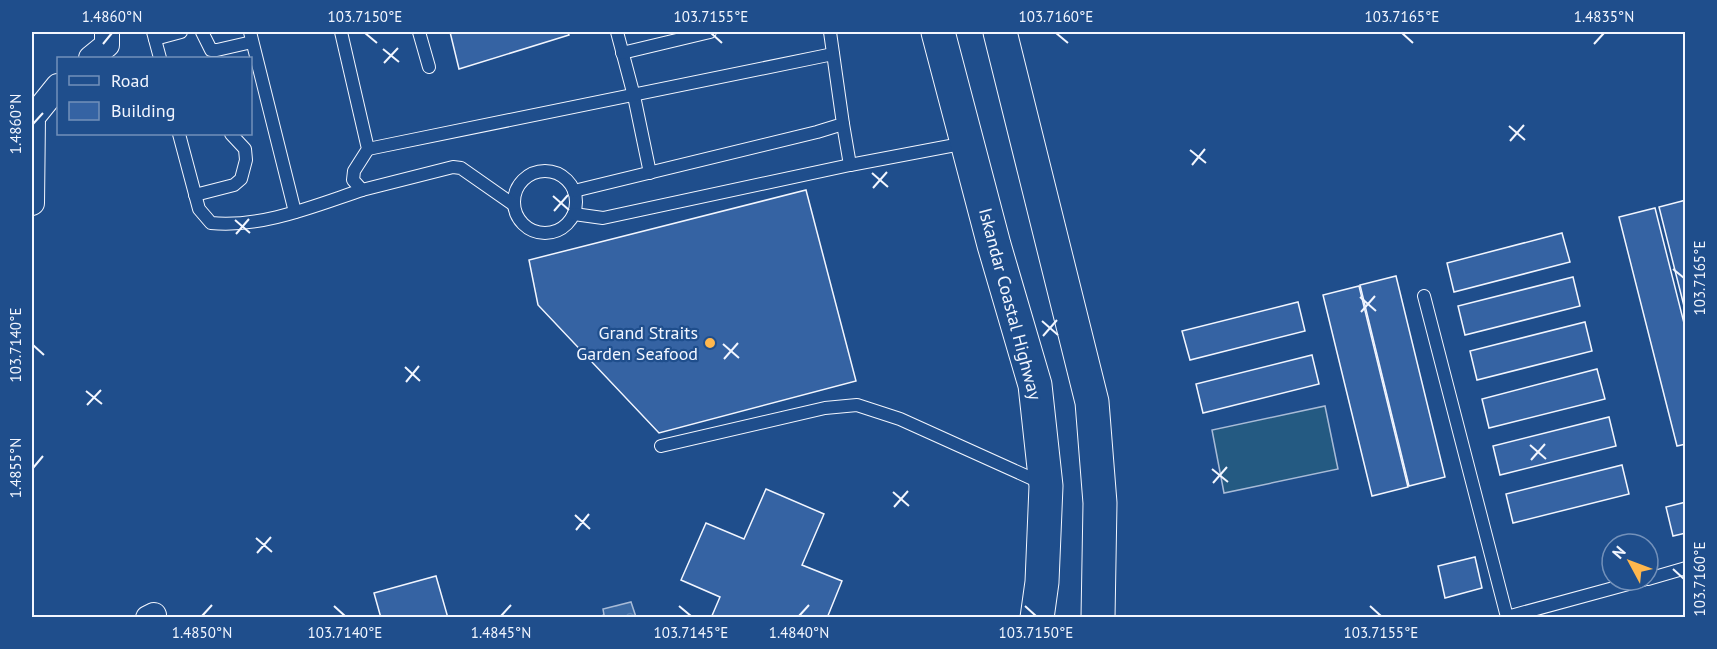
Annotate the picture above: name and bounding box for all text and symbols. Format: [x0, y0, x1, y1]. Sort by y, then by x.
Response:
text: 1.4860°N [82, 7, 142, 26]
text: 103.7150°E [328, 7, 402, 26]
text: 103.7155°E [674, 7, 748, 26]
text: 103.7160°E [1019, 7, 1093, 26]
text: 103.7165°E [1365, 7, 1439, 26]
text: 1.4835°N [1574, 7, 1634, 26]
legend [57, 57, 252, 135]
text: Road [111, 69, 149, 92]
text: 1.4860°N [6, 94, 25, 154]
text: Building [111, 99, 175, 122]
street label: Iskandar Coastal Highway [974, 205, 1047, 403]
text: 103.7165°E [1690, 241, 1709, 315]
text: 103.7140°E [6, 308, 25, 382]
place label: Grand Straits Garden Seafood [576, 321, 698, 365]
marker: Grand Straits Garden Seafood [703, 336, 717, 350]
text: 1.4855°N [6, 438, 25, 498]
north arrow [1600, 532, 1660, 592]
text: N [1608, 542, 1630, 563]
text: 103.7160°E [1690, 542, 1709, 616]
text: 1.4850°N [172, 623, 232, 642]
text: 103.7140°E [308, 623, 382, 642]
text: 1.4845°N [471, 623, 531, 642]
text: 103.7145°E [654, 623, 728, 642]
text: 1.4840°N [769, 623, 829, 642]
text: 103.7150°E [999, 623, 1073, 642]
text: 103.7155°E [1344, 623, 1418, 642]

